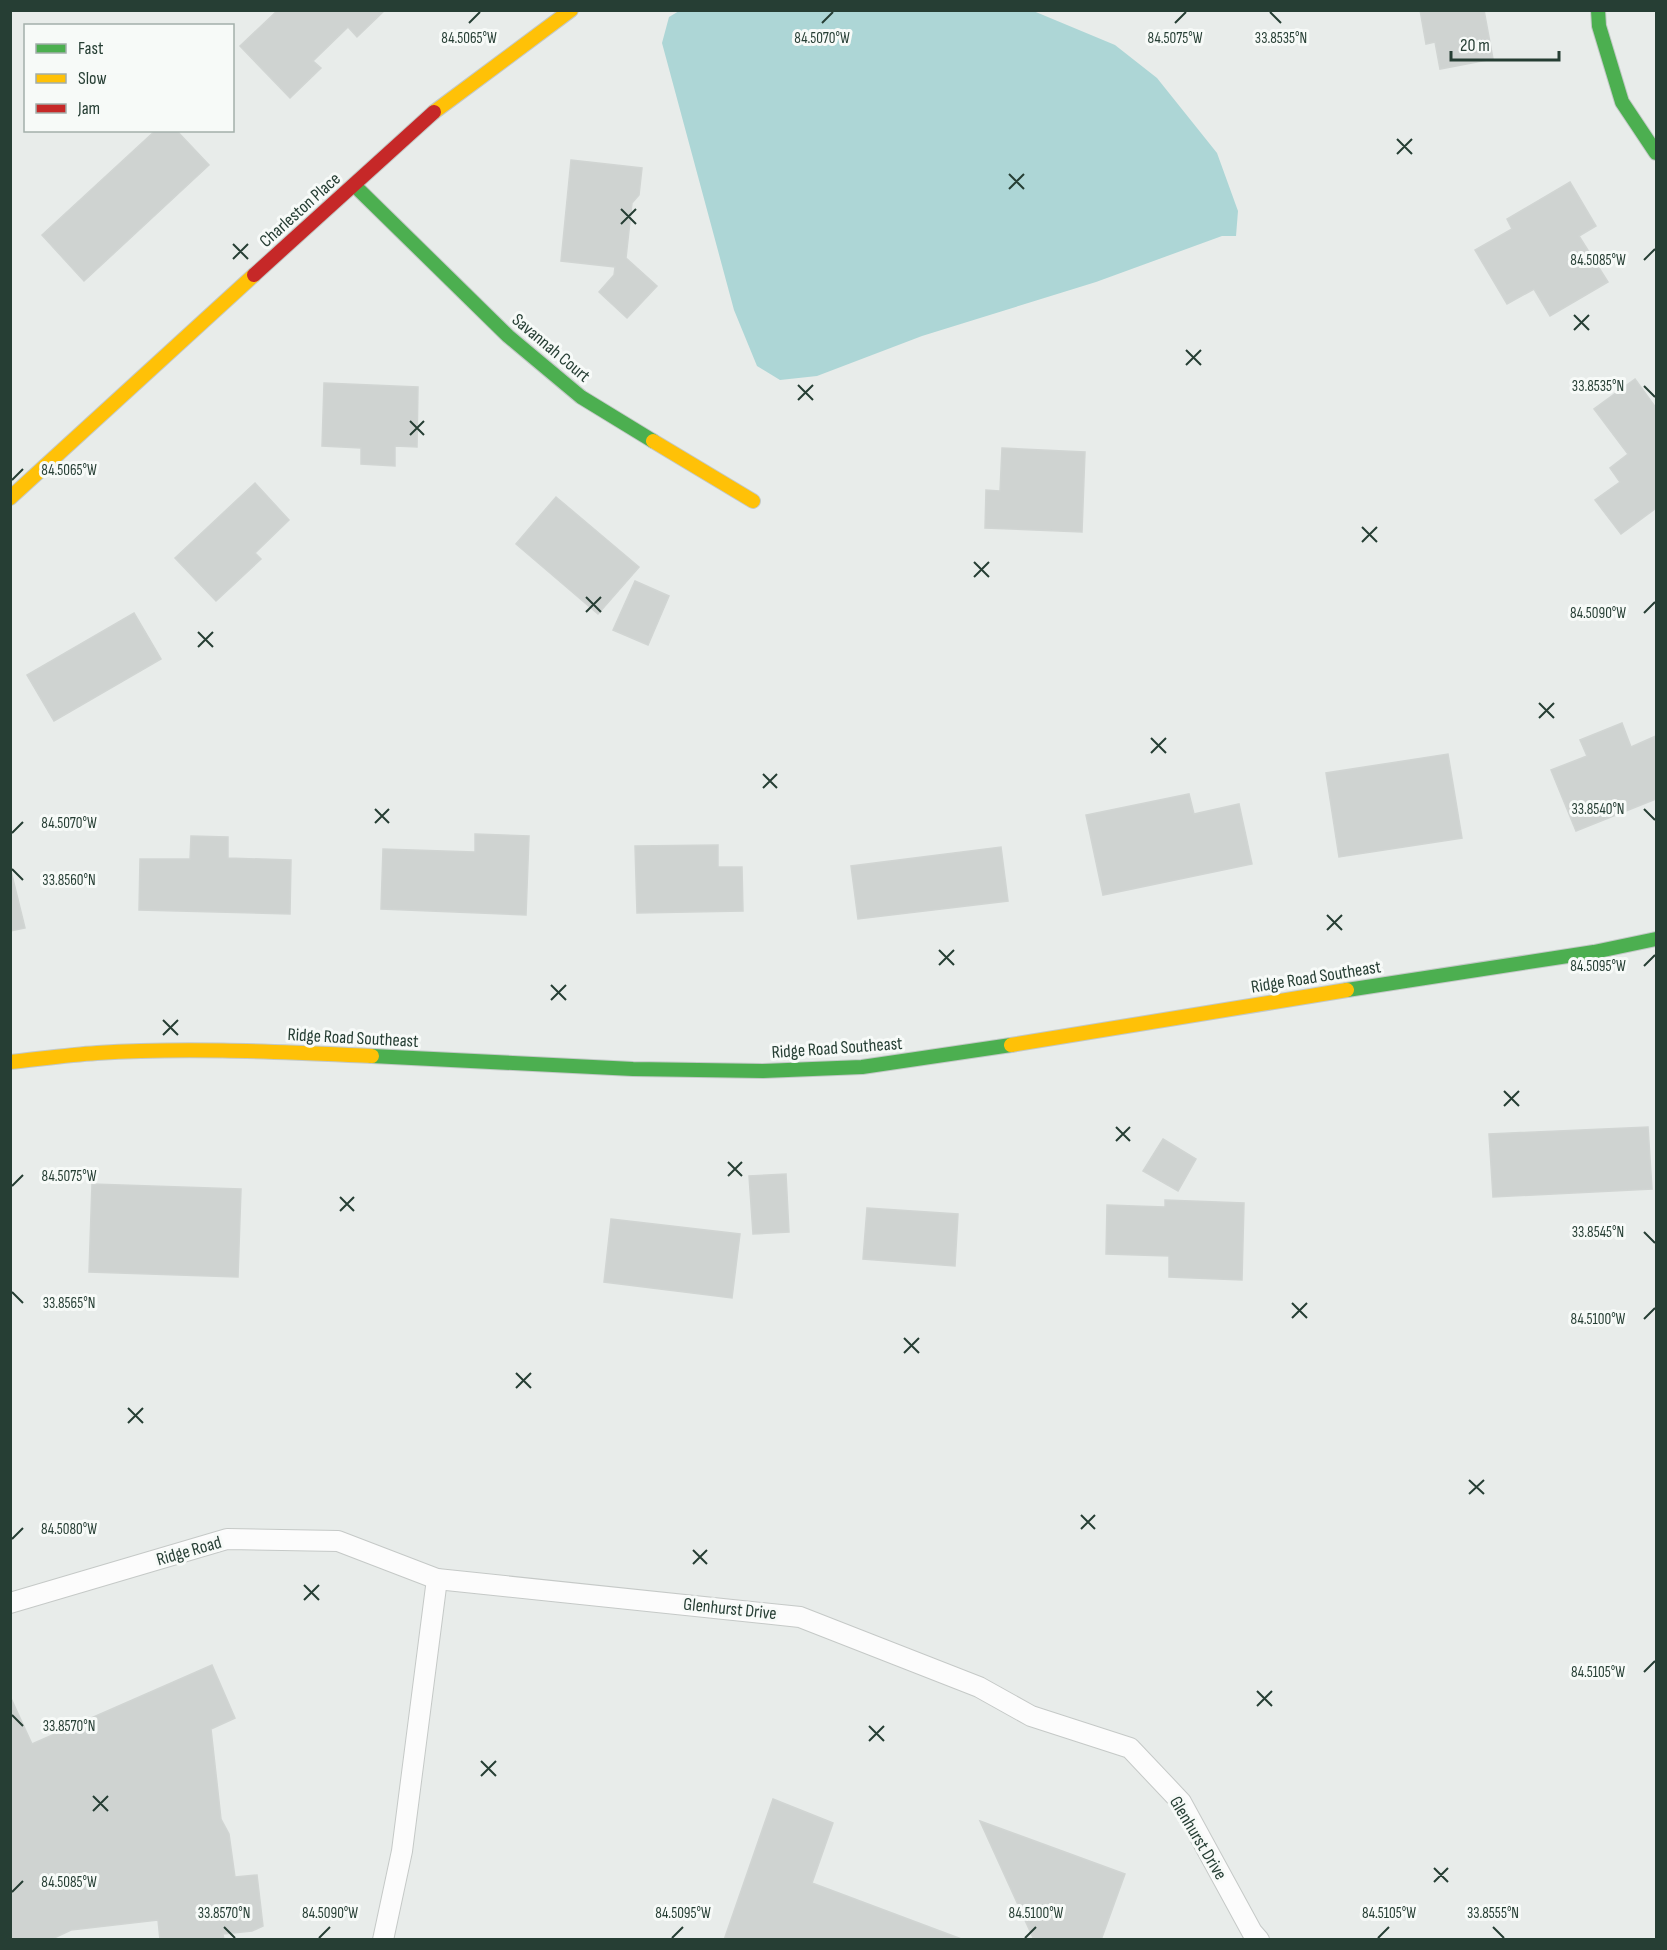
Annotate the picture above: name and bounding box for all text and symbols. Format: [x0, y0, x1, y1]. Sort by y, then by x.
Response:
legend [24, 24, 234, 132]
scale bar [1451, 24, 1559, 62]
text: 84.5065°W [441, 29, 497, 48]
text: 84.5070°W [794, 29, 850, 48]
text: 84.5075°W [1148, 29, 1203, 48]
text: 33.8535°N [1255, 29, 1307, 48]
text: 20 m [1460, 35, 1490, 56]
text: Fast [78, 38, 104, 59]
text: Slow [78, 68, 107, 89]
text: Jam [77, 98, 100, 119]
street label: Charleston Place [255, 168, 345, 252]
text: 84.5085°W [1570, 251, 1626, 270]
street label: Savannah Court [508, 309, 595, 387]
text: 33.8535°N [1572, 377, 1624, 396]
text: 84.5065°W [41, 461, 97, 480]
text: 84.5090°W [1570, 604, 1626, 623]
text: 33.8540°N [1571, 800, 1625, 819]
text: 84.5070°W [41, 814, 97, 833]
text: 33.8560°N [42, 871, 96, 890]
street label: Ridge Road Southeast [1250, 956, 1383, 998]
text: 84.5095°W [1570, 957, 1626, 976]
street label: Ridge Road Southeast [287, 1024, 420, 1052]
street label: Ridge Road Southeast [771, 1033, 904, 1063]
text: 84.5075°W [42, 1167, 97, 1186]
text: 33.8545°N [1572, 1223, 1624, 1242]
text: 33.8565°N [43, 1294, 95, 1313]
text: 84.5100°W [1571, 1310, 1626, 1329]
text: 84.5080°W [41, 1520, 97, 1539]
street label: Ridge Road [154, 1532, 224, 1570]
street label: Glenhurst Drive [682, 1594, 778, 1624]
text: 84.5105°W [1571, 1663, 1625, 1682]
text: 33.8570°N [43, 1717, 95, 1736]
street label: Glenhurst Drive [1165, 1792, 1231, 1884]
text: 84.5085°W [41, 1873, 97, 1892]
text: 33.8570°N [198, 1904, 250, 1923]
text: 84.5090°W [302, 1904, 358, 1923]
text: 84.5095°W [655, 1904, 711, 1923]
text: 84.5100°W [1009, 1904, 1064, 1923]
text: 84.5105°W [1362, 1904, 1416, 1923]
text: 33.8555°N [1467, 1904, 1519, 1923]

